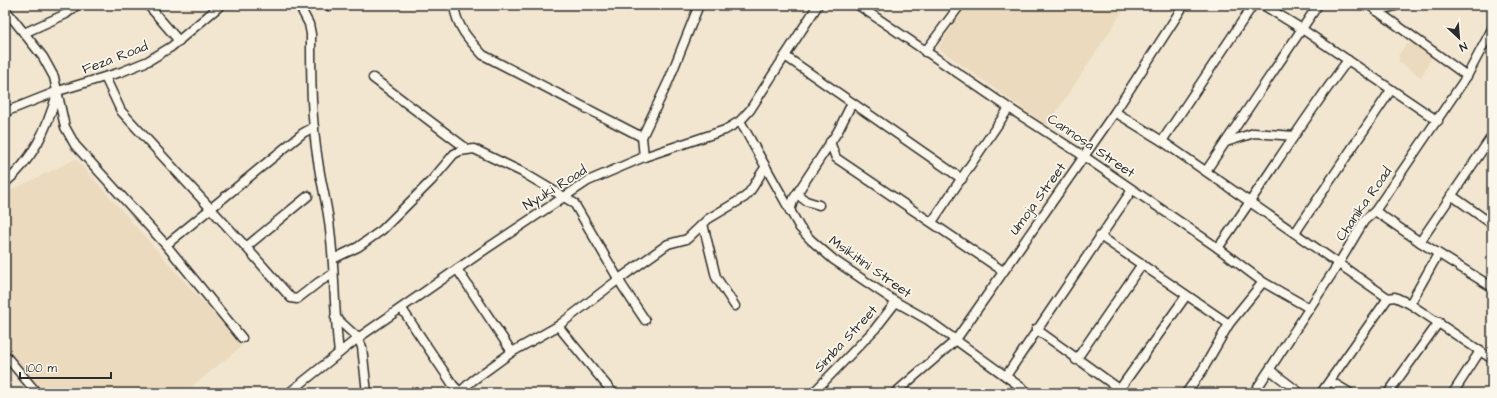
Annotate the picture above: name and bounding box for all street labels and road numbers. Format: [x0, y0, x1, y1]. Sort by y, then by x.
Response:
street label: Feza Road [79, 36, 151, 80]
street label: Cannosa Street [1043, 109, 1139, 183]
street label: Umoja Street [1005, 158, 1071, 239]
street label: Nyuki Road [519, 160, 591, 216]
street label: Chanika Road [1331, 163, 1397, 245]
street label: Msikitini Street [824, 231, 916, 303]
street label: Simba Street [809, 301, 883, 377]

